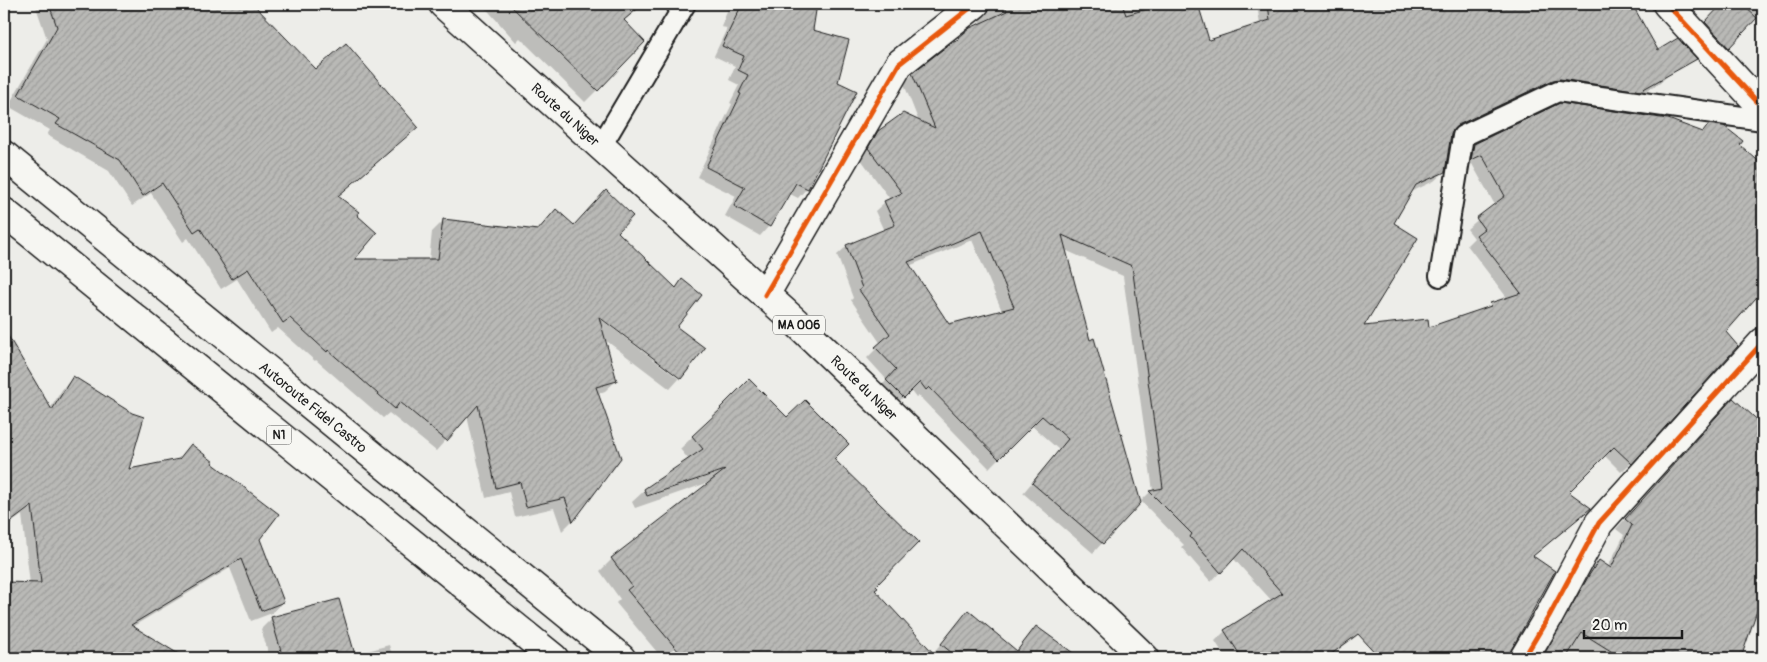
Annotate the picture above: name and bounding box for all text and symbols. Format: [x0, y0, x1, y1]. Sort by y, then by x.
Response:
street label: Route du Niger [528, 80, 603, 150]
road number: MA 006 [773, 316, 825, 334]
street label: Route du Niger [827, 352, 901, 424]
street label: Autoroute Fidel Castro [256, 359, 371, 457]
road number: N1 [266, 426, 292, 444]
scale bar [1584, 607, 1682, 639]
text: 20 m [1592, 616, 1627, 635]

